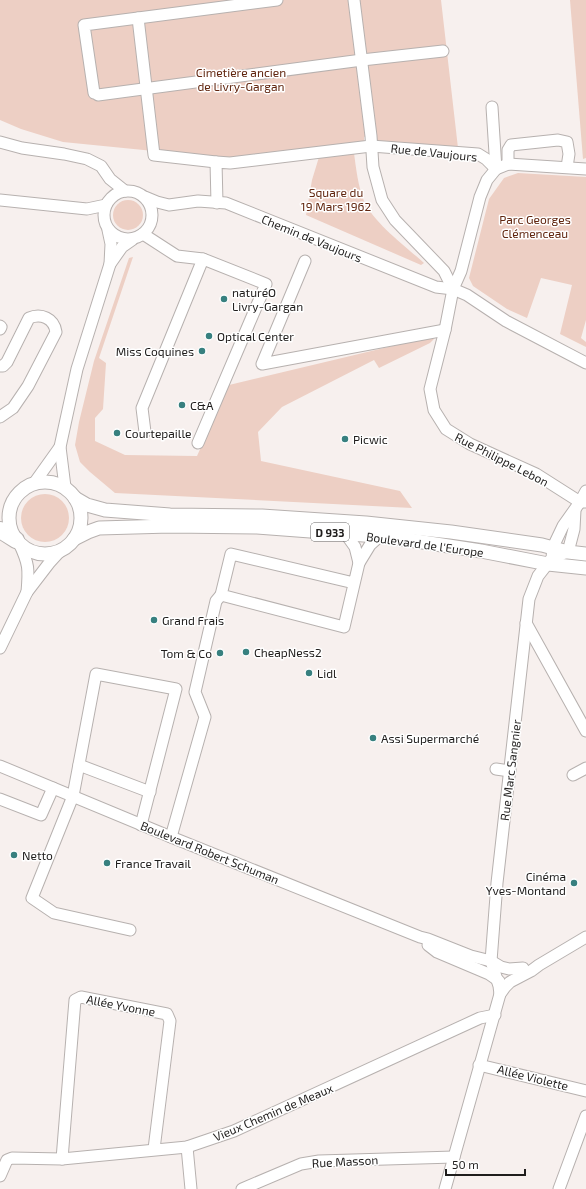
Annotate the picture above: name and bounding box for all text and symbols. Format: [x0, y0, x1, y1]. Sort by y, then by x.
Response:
park label: Cimetière ancien de Livry-Gargan [196, 65, 286, 93]
street label: Rue de Vaujours [390, 140, 478, 165]
park label: Square du 19 Mars 1962 [301, 185, 371, 213]
street label: Chemin de Vaujours [259, 211, 364, 265]
park label: Parc Georges Clémenceau [499, 212, 571, 240]
place label: naturéO Livry-Gargan [232, 285, 303, 313]
marker: naturéO Livry-Gargan [219, 294, 229, 304]
place label: Optical Center [217, 329, 294, 343]
marker: Optical Center [204, 331, 214, 341]
place label: Miss Coquines [116, 344, 194, 358]
marker: Miss Coquines [197, 346, 207, 356]
place label: C&A [190, 398, 214, 412]
marker: C&A [177, 400, 187, 410]
place label: Courtepaille [125, 426, 191, 440]
marker: Courtepaille [112, 428, 122, 438]
street label: Rue Philippe Lebon [453, 429, 551, 489]
place label: Picwic [353, 432, 388, 446]
marker: Picwic [340, 434, 350, 444]
road number: D 933 [311, 523, 349, 541]
street label: Boulevard de l'Europe [365, 529, 485, 559]
place label: Grand Frais [162, 613, 224, 627]
marker: Grand Frais [149, 615, 159, 625]
place label: CheapNess2 [254, 645, 322, 659]
place label: Tom & Co [161, 646, 212, 660]
marker: CheapNess2 [241, 647, 251, 657]
marker: Tom & Co [215, 648, 225, 658]
place label: Lidl [317, 666, 337, 680]
marker: Lidl [304, 668, 314, 678]
street label: Rue Marc Sangnier [497, 718, 523, 821]
place label: Assi Supermarché [381, 731, 479, 745]
marker: Assi Supermarché [368, 733, 378, 743]
street label: Boulevard Robert Schuman [139, 818, 281, 886]
place label: Netto [22, 848, 53, 862]
marker: Netto [9, 850, 19, 860]
place label: France Travail [115, 856, 191, 870]
marker: France Travail [102, 858, 112, 868]
place label: Cinéma Yves-Montand [486, 869, 566, 897]
marker: Cinéma Yves-Montand [569, 878, 579, 888]
street label: Allée Yvonne [85, 991, 157, 1019]
street label: Allée Violette [496, 1061, 570, 1093]
street label: Vieux Chemin de Meaux [211, 1080, 336, 1144]
scale bar [446, 1151, 525, 1177]
street label: Rue Masson [311, 1152, 379, 1170]
text: 50 m [452, 1157, 479, 1171]

